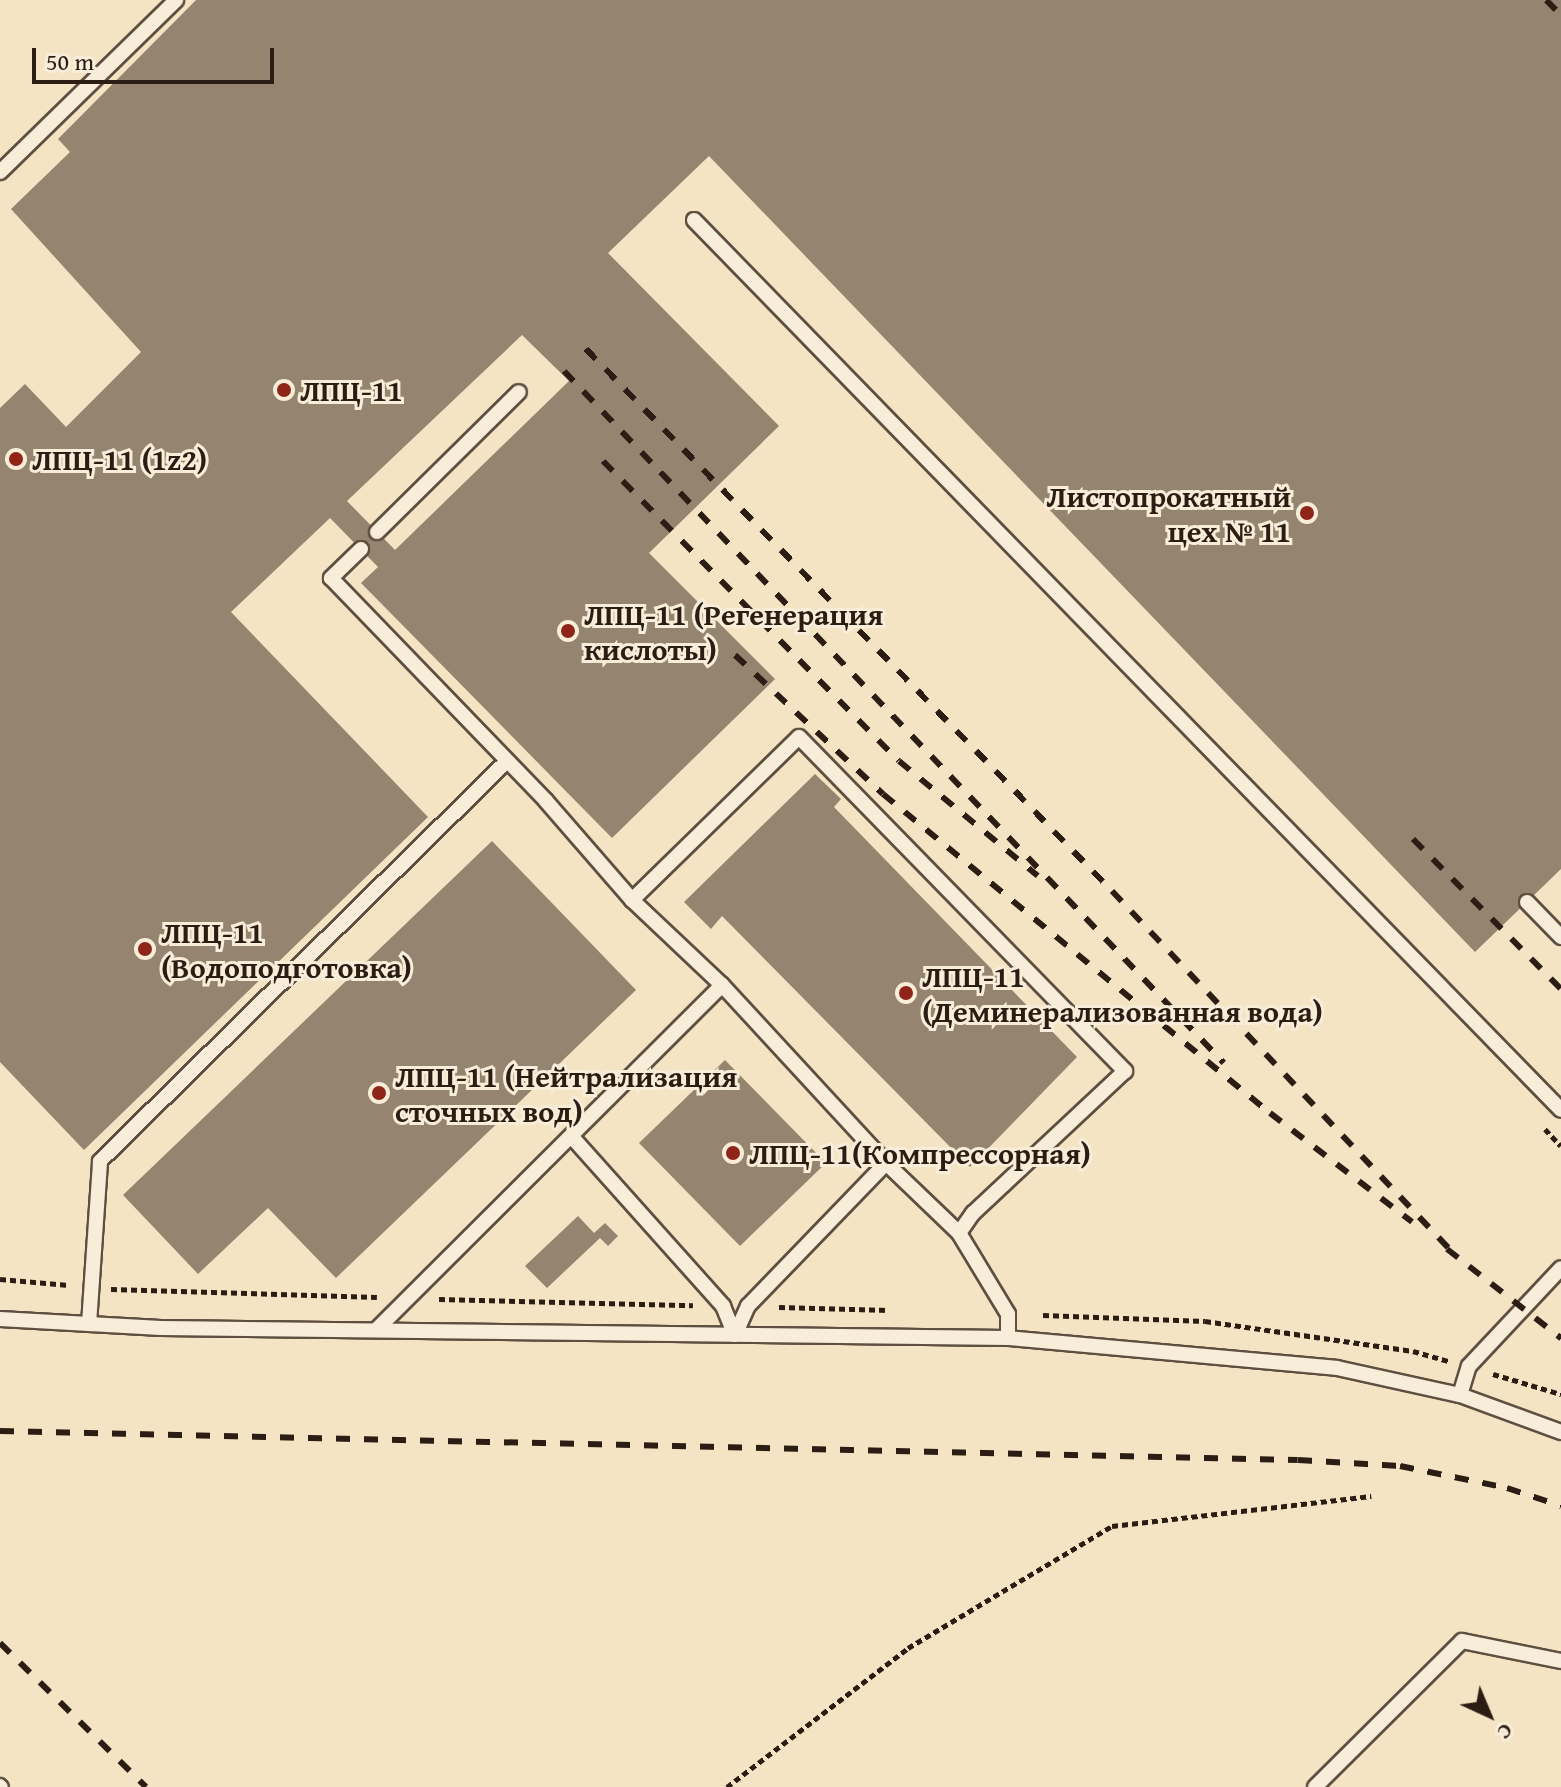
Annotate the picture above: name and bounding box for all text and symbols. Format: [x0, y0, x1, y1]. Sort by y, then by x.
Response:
scale bar [36, 32, 278, 82]
text: 50 m [46, 44, 94, 79]
place label: ЛПЦ-11 [300, 372, 403, 408]
marker: ЛПЦ-11 [275, 381, 293, 399]
place label: ЛПЦ-11 (1z2) [32, 441, 207, 477]
marker: ЛПЦ-11 (1z2) [7, 450, 25, 468]
place label: Листопрокатный цех № 11 [1046, 478, 1291, 548]
marker: Листопрокатный цех № 11 [1298, 504, 1316, 522]
place label: ЛПЦ-11 (Регенерация кислоты) [584, 596, 883, 666]
marker: ЛПЦ-11 (Регенерация кислоты) [559, 622, 577, 640]
place label: ЛПЦ-11 (Водоподготовка) [161, 914, 412, 984]
marker: ЛПЦ-11 (Водоподготовка) [136, 940, 154, 958]
place label: ЛПЦ-11 (Деминерализованная вода) [922, 958, 1323, 1028]
marker: ЛПЦ-11 (Деминерализованная вода) [897, 984, 915, 1002]
place label: ЛПЦ-11 (Нейтрализация сточных вод) [395, 1058, 737, 1128]
marker: ЛПЦ-11 (Нейтрализация сточных вод) [370, 1084, 388, 1102]
place label: ЛПЦ-11(Компрессорная) [749, 1135, 1091, 1171]
marker: ЛПЦ-11(Компрессорная) [724, 1144, 742, 1162]
north arrow [1449, 1675, 1529, 1755]
text: С [1490, 1716, 1521, 1748]

